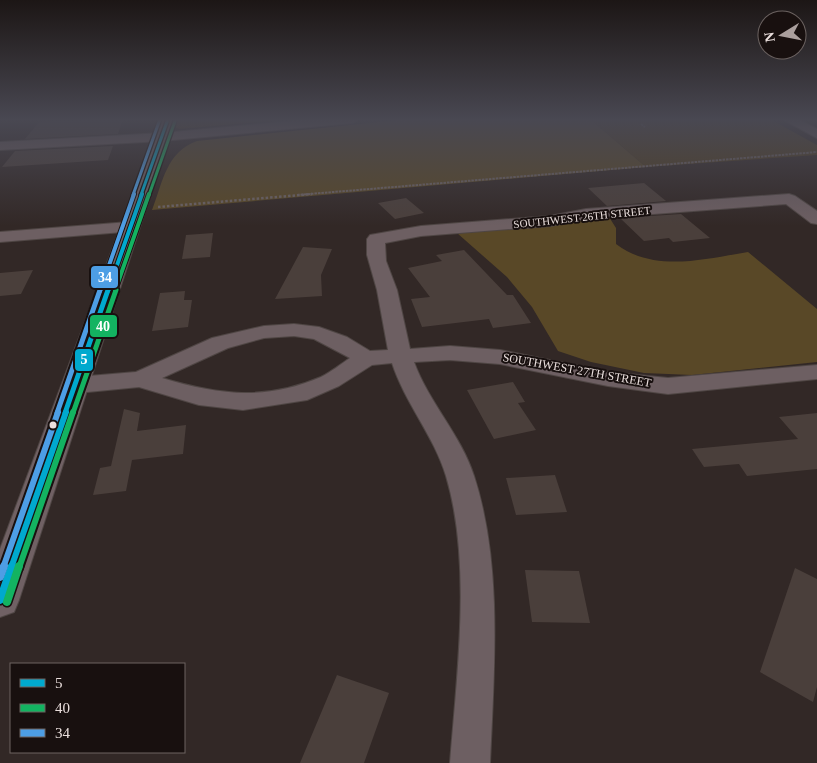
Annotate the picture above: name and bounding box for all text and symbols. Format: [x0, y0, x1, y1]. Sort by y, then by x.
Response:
north arrow [757, 10, 807, 60]
text: N [761, 31, 778, 43]
street label: SOUTHWEST 26TH STREET [513, 204, 651, 230]
line badge: 34 [90, 265, 119, 289]
text: 34 [98, 270, 112, 285]
line badge: 40 [89, 314, 118, 338]
text: 40 [96, 319, 110, 334]
line badge: 5 [74, 348, 94, 372]
street label: SOUTHWEST 27TH STREET [502, 350, 653, 390]
text: 5 [81, 352, 88, 367]
unlabelled marker [48, 420, 58, 430]
legend [10, 663, 185, 753]
text: 5 [55, 675, 63, 691]
text: 40 [55, 700, 70, 716]
text: 34 [55, 725, 71, 741]

